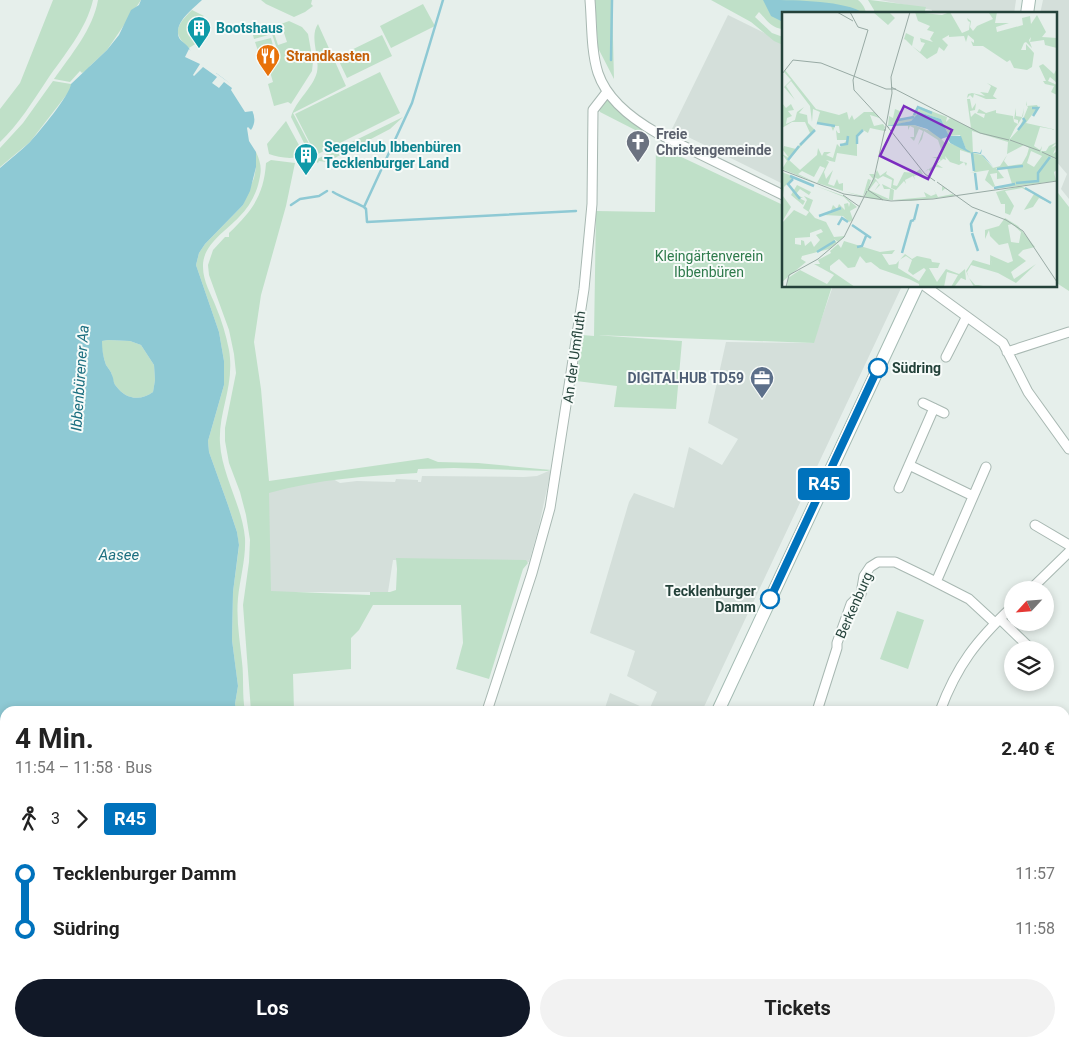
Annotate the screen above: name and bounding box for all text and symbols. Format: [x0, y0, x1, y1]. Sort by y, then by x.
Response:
inset map [782, 12, 1056, 288]
building icon: Bootshaus [186, 15, 212, 49]
place label: Bootshaus [216, 20, 283, 36]
restaurant icon: Strandkasten [255, 43, 281, 77]
place label: Strandkasten [286, 48, 370, 64]
place label: Freie Christengemeinde [656, 126, 772, 158]
church icon: Freie Christengemeinde [625, 129, 651, 163]
place label: Segelclub Ibbenbüren Tecklenburger Land [324, 139, 461, 171]
building icon: Segelclub Ibbenbüren Tecklenburger Land [293, 142, 319, 176]
park label: Kleingärtenverein Ibbenbüren [655, 248, 763, 280]
street label: An der Umfluth [560, 310, 588, 404]
water label: Ibbenbürener Aa [67, 324, 93, 432]
marker: Südring [868, 358, 888, 378]
place label: Südring [892, 360, 941, 376]
office icon: DIGITALHUB TD59 [749, 365, 775, 399]
place label: DIGITALHUB TD59 [627, 370, 744, 386]
line badge: R45 [795, 468, 853, 500]
text: R45 [808, 473, 840, 494]
water label: Aasee [98, 546, 139, 564]
street label: Berkenburg [832, 569, 876, 641]
north arrow [1004, 581, 1054, 631]
map controls [1004, 581, 1054, 691]
place label: Tecklenburger Damm [665, 583, 756, 615]
marker: Tecklenburger Damm [760, 589, 780, 609]
button: layers [1004, 641, 1054, 691]
text: 4 Min. [15, 722, 94, 755]
text: 2.40 € [1001, 737, 1055, 760]
text: 11:54 – 11:58 · Bus [15, 758, 152, 777]
icon: walk [15, 805, 43, 833]
icon: forward [68, 805, 96, 833]
text: R45 [114, 808, 146, 829]
text: 3 [51, 809, 60, 828]
text: Tecklenburger Damm [53, 862, 237, 885]
text: 11:57 [1015, 864, 1055, 883]
text: Südring [53, 917, 120, 940]
text: 11:58 [1015, 919, 1055, 938]
button: Los [15, 979, 530, 1037]
button: Tickets [540, 979, 1055, 1037]

